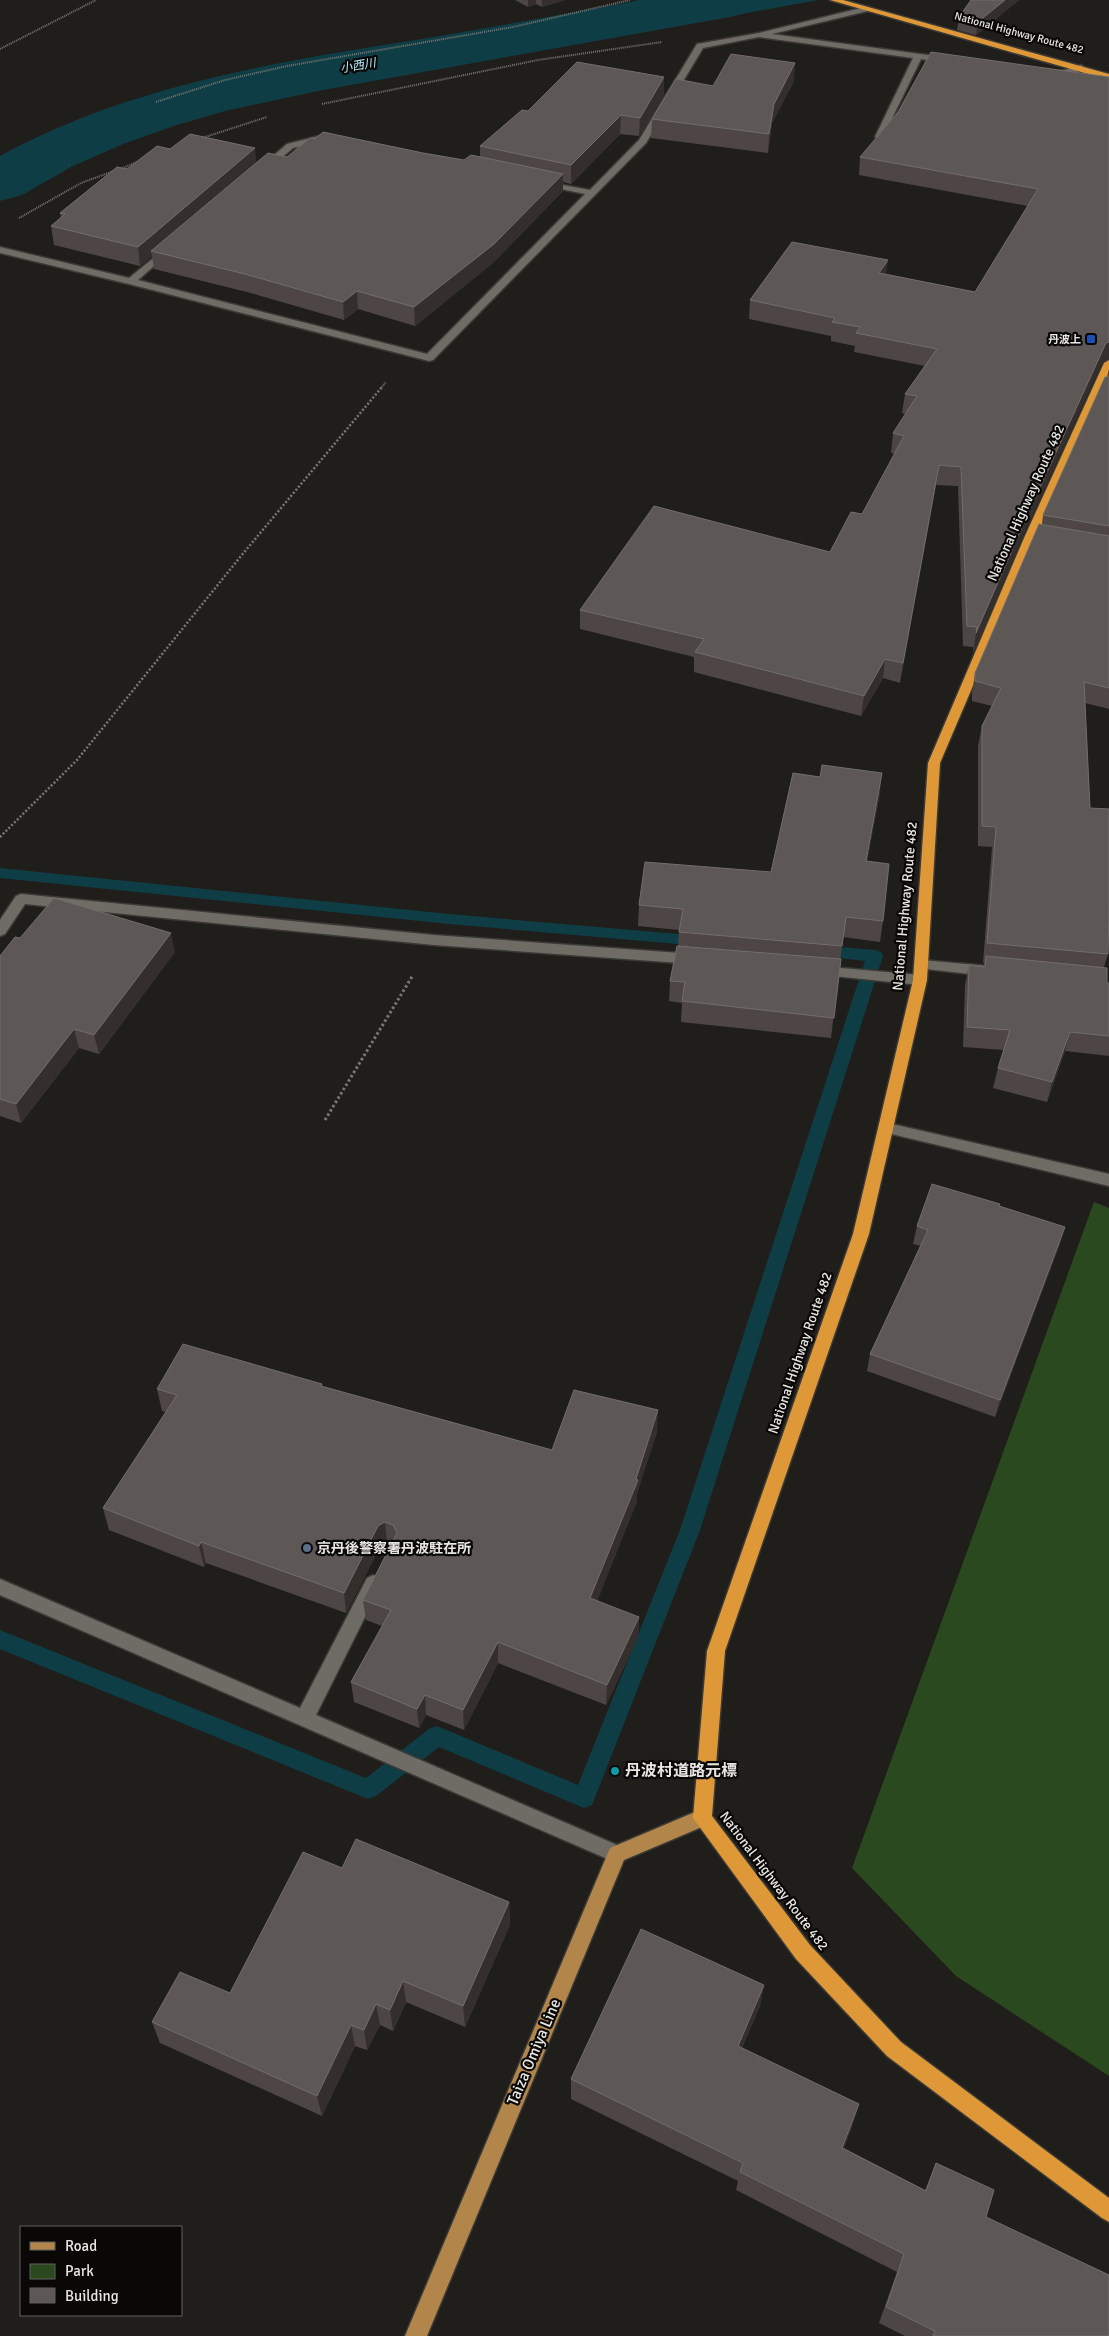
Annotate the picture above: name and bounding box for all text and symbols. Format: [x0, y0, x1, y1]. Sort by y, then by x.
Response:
street label: National Highway Route 482 [953, 9, 1085, 57]
water label: 小西川 [339, 55, 379, 77]
place label: 丹波上 [1048, 333, 1081, 346]
marker: 丹波上 [1085, 333, 1097, 345]
street label: National Highway Route 482 [984, 422, 1068, 584]
street label: National Highway Route 482 [889, 821, 921, 991]
street label: National Highway Route 482 [764, 1270, 836, 1436]
place label: 京丹後警察署丹波駐在所 [317, 1540, 471, 1557]
marker: 京丹後警察署丹波駐在所 [301, 1542, 313, 1554]
place label: 丹波村道路元標 [625, 1761, 737, 1781]
marker: 丹波村道路元標 [609, 1765, 621, 1777]
street label: National Highway Route 482 [716, 1808, 832, 1954]
street label: Taiza Omiya Line [503, 1996, 565, 2108]
legend [20, 2226, 182, 2316]
text: Road [65, 2237, 97, 2255]
text: Park [65, 2262, 94, 2280]
text: Building [65, 2287, 119, 2305]

